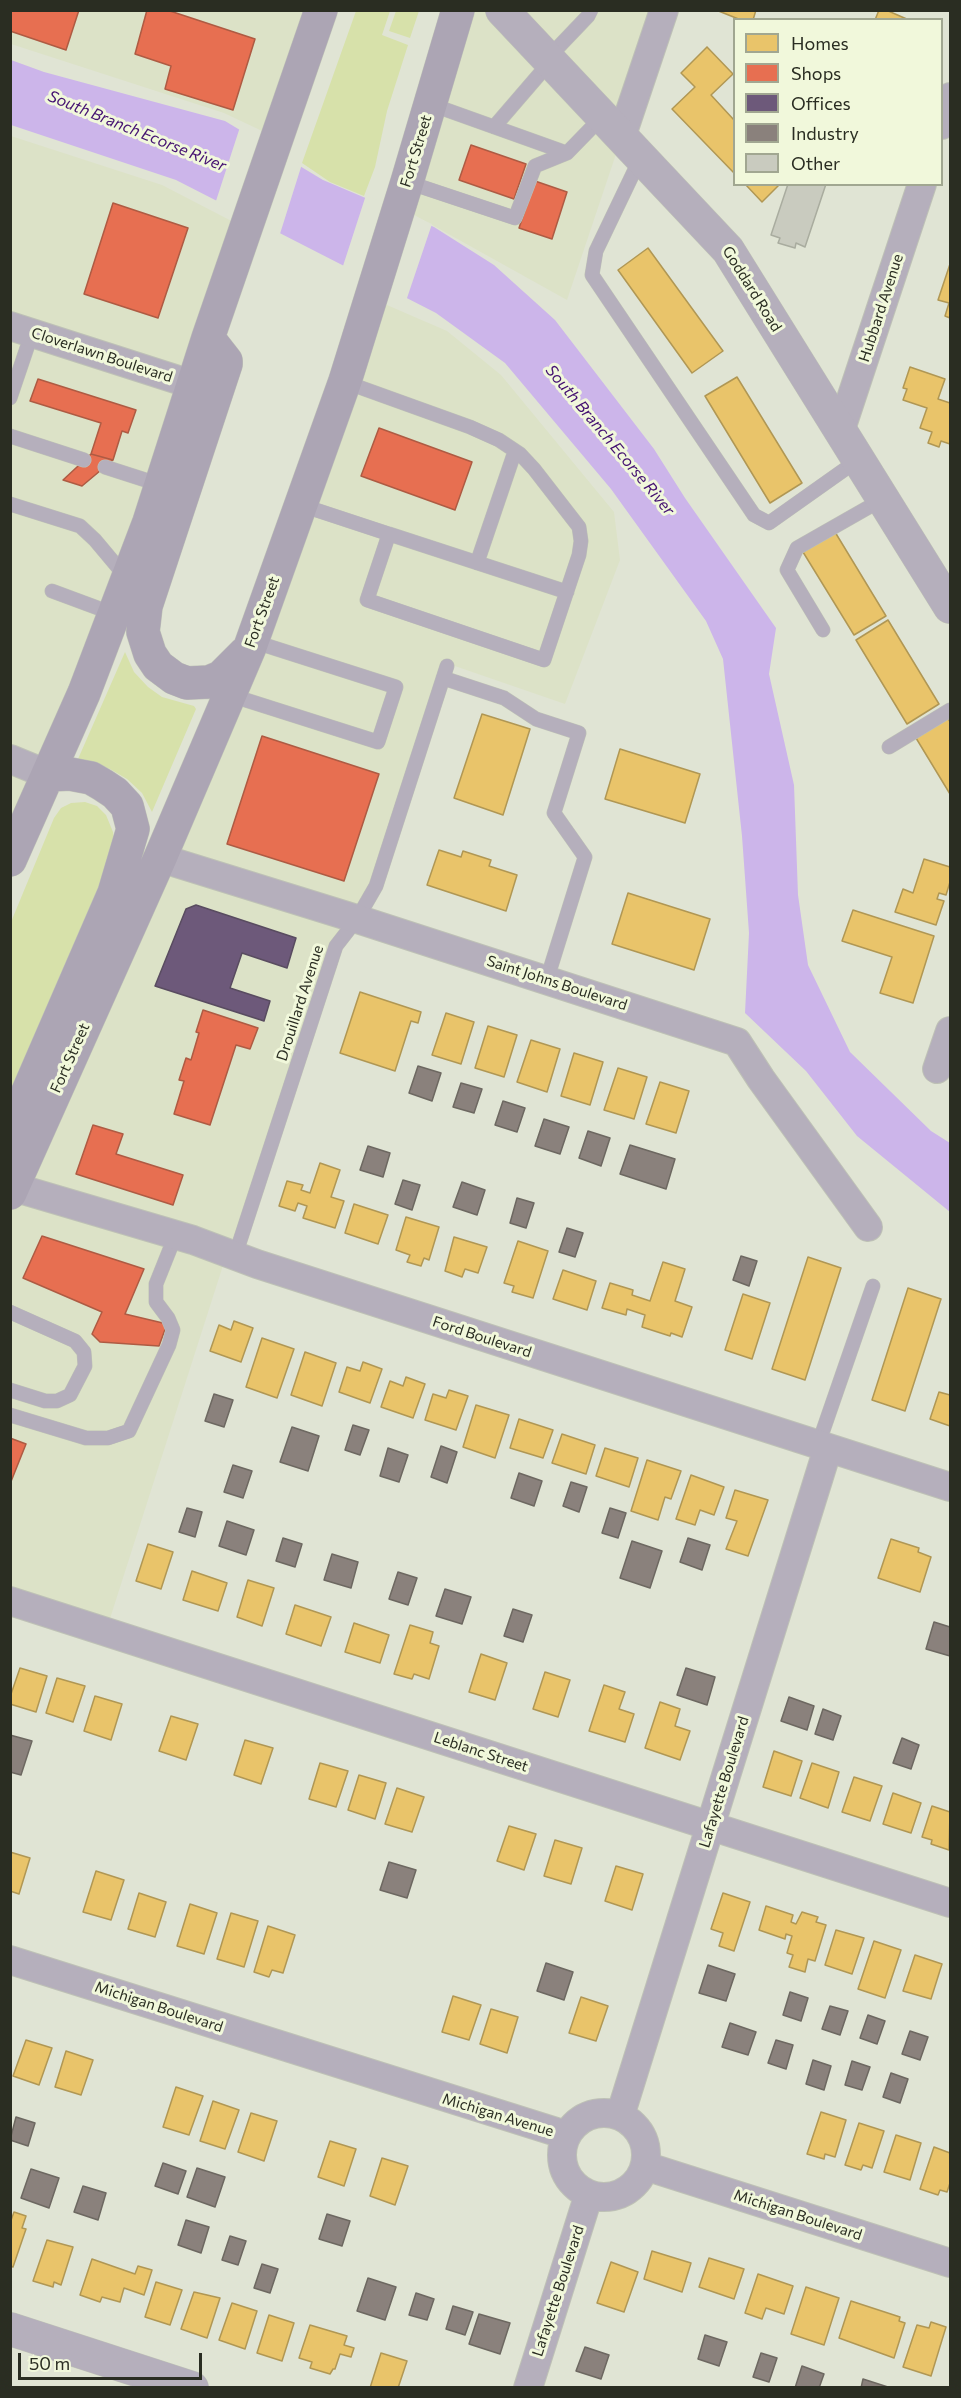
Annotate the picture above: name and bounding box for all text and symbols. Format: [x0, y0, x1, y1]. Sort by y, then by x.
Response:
legend [733, 18, 943, 186]
text: Homes [791, 32, 849, 54]
text: Shops [791, 62, 841, 84]
water label: South Branch Ecorse River [45, 86, 229, 176]
text: Offices [791, 92, 851, 114]
street label: Fort Street [396, 113, 436, 189]
text: Industry [791, 122, 859, 144]
text: Other [791, 152, 840, 174]
street label: Goddard Road [719, 243, 785, 335]
street label: Hubbard Avenue [855, 252, 907, 364]
street label: Cloverlawn Boulevard [29, 324, 175, 386]
water label: South Branch Ecorse River [541, 361, 679, 519]
street label: Fort Street [241, 574, 283, 650]
street label: Drouillard Avenue [273, 943, 327, 1063]
street label: Saint Johns Boulevard [484, 952, 630, 1014]
street label: Fort Street [47, 1020, 93, 1096]
street label: Ford Boulevard [430, 1313, 534, 1361]
street label: Lafayette Boulevard [695, 1714, 753, 1850]
street label: Leblanc Street [431, 1728, 531, 1776]
street label: Michigan Boulevard [93, 1978, 225, 2036]
street label: Michigan Avenue [440, 2090, 556, 2140]
street label: Michigan Boulevard [732, 2186, 864, 2244]
street label: Lafayette Boulevard [528, 2223, 588, 2359]
scale bar [21, 2341, 206, 2379]
text: 50 m [29, 2352, 70, 2374]

